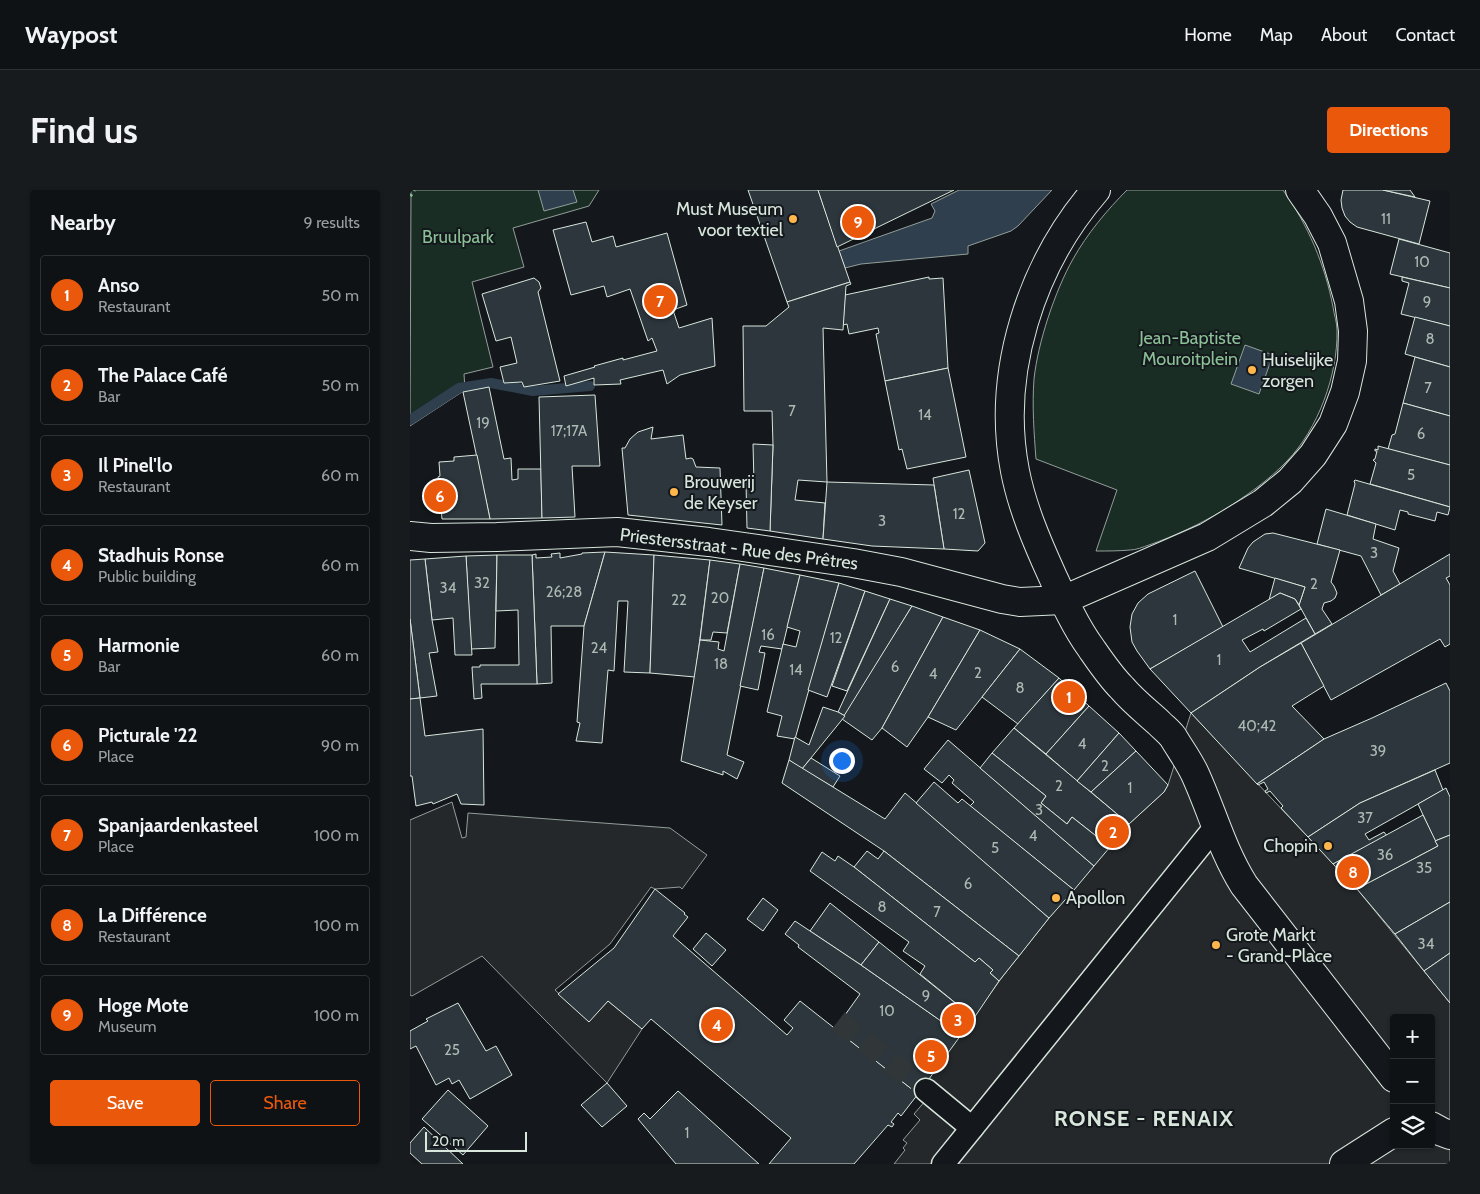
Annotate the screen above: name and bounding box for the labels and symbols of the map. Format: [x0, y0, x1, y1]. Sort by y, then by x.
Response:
place label: Must Museum voor textiel [676, 198, 784, 241]
pin: 9 [842, 203, 874, 241]
house number: 11 [1381, 210, 1391, 228]
marker: Must Museum voor textiel [787, 213, 799, 225]
park label: Bruulpark [422, 226, 495, 248]
house number: 10 [1414, 253, 1430, 271]
pin: 7 [644, 282, 676, 320]
house number: 9 [1423, 293, 1431, 311]
park label: Jean-Baptiste Mouroitplein [1138, 327, 1241, 370]
house number: 8 [1425, 330, 1435, 348]
place label: Huiselijke zorgen [1262, 349, 1333, 392]
marker: Huiselijke zorgen [1246, 364, 1258, 376]
house number: 7 [1424, 379, 1432, 397]
house number: 7 [788, 402, 796, 420]
house number: 14 [918, 406, 932, 424]
house number: 19 [476, 414, 490, 432]
house number: 17;17A [551, 422, 588, 440]
house number: 6 [1417, 425, 1425, 443]
house number: 5 [1407, 466, 1415, 484]
place label: Brouwerij de Keyser [684, 471, 758, 514]
pin: 6 [424, 477, 456, 515]
marker: Brouwerij de Keyser [668, 486, 680, 498]
house number: 12 [953, 505, 966, 523]
house number: 3 [878, 512, 886, 530]
street label: Priestersstraat - Rue des Prêtres [619, 523, 859, 575]
house number: 3 [1370, 544, 1378, 562]
house number: 32 [474, 574, 490, 592]
house number: 2 [1310, 575, 1318, 593]
house number: 34 [440, 579, 457, 597]
house number: 26;28 [546, 583, 582, 601]
house number: 20 [711, 589, 729, 607]
house number: 22 [671, 591, 687, 609]
house number: 1 [1173, 611, 1177, 629]
house number: 16 [761, 626, 775, 644]
house number: 12 [830, 629, 843, 647]
house number: 24 [591, 639, 608, 657]
house number: 1 [1217, 651, 1221, 669]
house number: 18 [714, 655, 728, 673]
house number: 6 [891, 658, 899, 676]
house number: 14 [789, 661, 803, 679]
house number: 2 [974, 664, 982, 682]
house number: 4 [929, 665, 938, 683]
pin: 1 [1053, 678, 1085, 716]
house number: 8 [1015, 679, 1025, 697]
house number: 40;42 [1238, 717, 1277, 735]
house number: 4 [1078, 735, 1087, 753]
house number: 39 [1370, 742, 1386, 760]
your location [829, 748, 855, 774]
house number: 2 [1101, 757, 1109, 775]
house number: 2 [1055, 777, 1063, 795]
house number: 1 [1128, 779, 1132, 797]
house number: 3 [1035, 801, 1043, 819]
house number: 37 [1357, 809, 1373, 827]
pin: 2 [1097, 813, 1129, 851]
house number: 4 [1029, 827, 1038, 845]
place label: Chopin [1263, 835, 1318, 857]
house number: 5 [991, 839, 999, 857]
marker: Chopin [1322, 840, 1334, 852]
house number: 36 [1377, 846, 1393, 864]
pin: 8 [1337, 853, 1369, 891]
house number: 35 [1416, 859, 1432, 877]
house number: 6 [964, 875, 972, 893]
place label: Apollon [1066, 887, 1125, 909]
marker: Apollon [1050, 892, 1062, 904]
house number: 8 [877, 898, 887, 916]
house number: 7 [933, 903, 941, 921]
place label: Grote Markt - Grand-Place [1226, 924, 1332, 967]
house number: 34 [1418, 935, 1435, 953]
marker: Grote Markt - Grand-Place [1210, 939, 1222, 951]
house number: 9 [922, 987, 930, 1005]
pin: 3 [942, 1001, 974, 1039]
house number: 10 [879, 1002, 895, 1020]
pin: 4 [701, 1006, 733, 1044]
pin: 5 [915, 1037, 947, 1075]
house number: 25 [444, 1041, 460, 1059]
district label: RONSE - RENAIX [1054, 1105, 1234, 1132]
house number: 1 [685, 1124, 689, 1142]
scale bar [425, 1129, 528, 1152]

